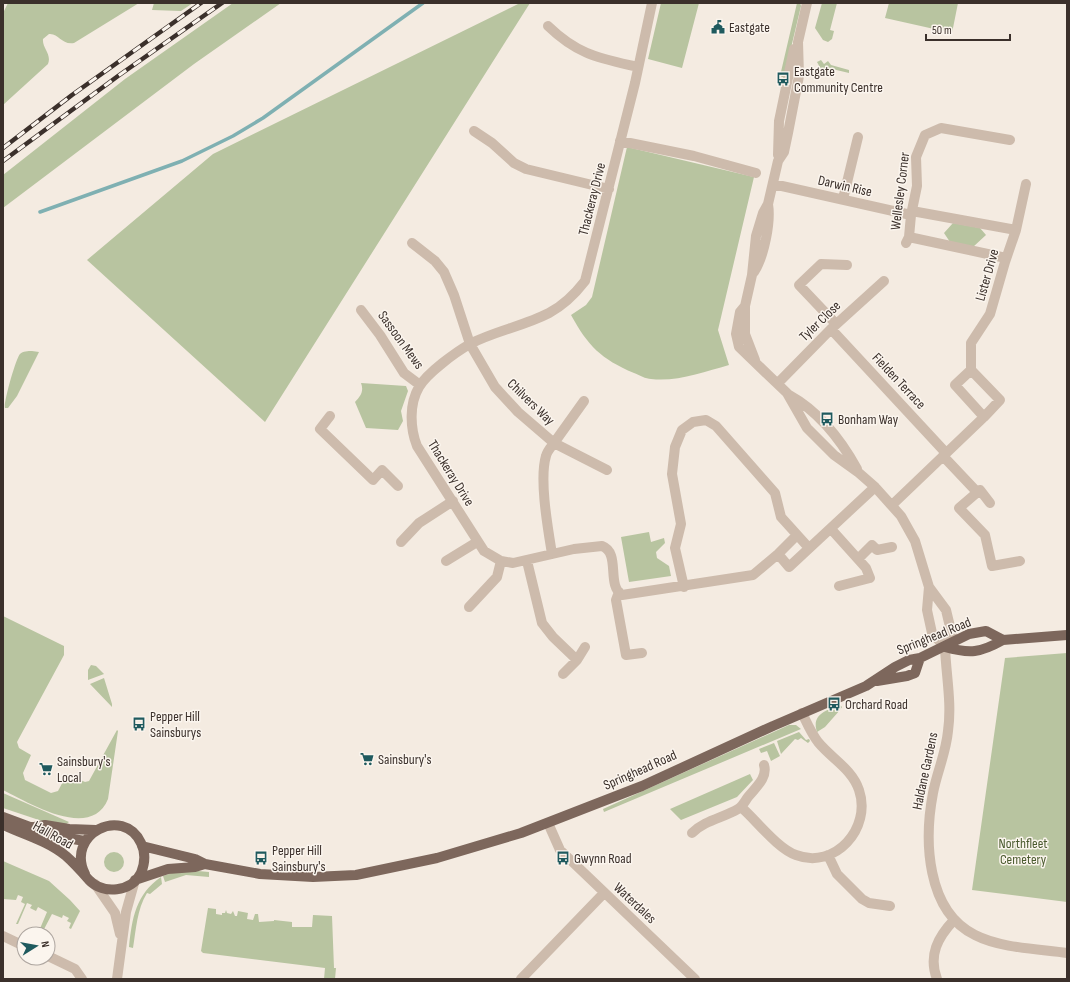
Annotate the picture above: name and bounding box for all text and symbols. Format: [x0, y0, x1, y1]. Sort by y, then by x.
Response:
scale bar [926, 16, 1010, 42]
public building icon: Eastgate [710, 19, 726, 35]
place label: Eastgate [729, 19, 770, 36]
text: 50 m [932, 23, 952, 38]
place label: Eastgate Community Centre [794, 63, 883, 96]
bus stop icon: Eastgate Community Centre [775, 71, 791, 87]
street label: Wellesley Corner [887, 151, 913, 231]
street label: Thackeray Drive [575, 161, 609, 237]
street label: Darwin Rise [816, 172, 874, 200]
street label: Lister Drive [971, 247, 1003, 303]
street label: Tyler Close [796, 297, 844, 345]
street label: Sassoon Mews [374, 308, 428, 372]
street label: Fielden Terrace [869, 349, 929, 413]
street label: Chilvers Way [504, 375, 559, 429]
bus stop icon: Bonham Way [819, 411, 835, 427]
place label: Bonham Way [838, 411, 899, 428]
street label: Thackeray Drive [424, 437, 478, 509]
street label: Springhead Road [894, 613, 974, 659]
bus stop icon: Orchard Road [826, 696, 842, 712]
place label: Orchard Road [845, 696, 908, 713]
place label: Pepper Hill Sainsburys [150, 708, 201, 741]
bus stop icon: Pepper Hill Sainsburys [131, 716, 147, 732]
street label: Haldane Gardens [908, 731, 942, 811]
street label: Springhead Road [601, 746, 679, 794]
supermarket icon: Sainsbury's [359, 751, 375, 767]
place label: Sainsbury's [378, 751, 431, 768]
place label: Sainsbury's Local [57, 753, 110, 786]
supermarket icon: Sainsbury's Local [38, 761, 54, 777]
street label: Hall Road [30, 817, 76, 853]
park label: Northfleet Cemetery [999, 835, 1048, 868]
place label: Pepper Hill Sainsbury's [272, 842, 325, 875]
bus stop icon: Pepper Hill Sainsbury's [253, 850, 269, 866]
bus stop icon: Gwynn Road [555, 850, 571, 866]
place label: Gwynn Road [574, 850, 632, 867]
street label: Waterdales [610, 879, 660, 927]
north arrow [16, 926, 56, 966]
text: N [38, 940, 52, 948]

